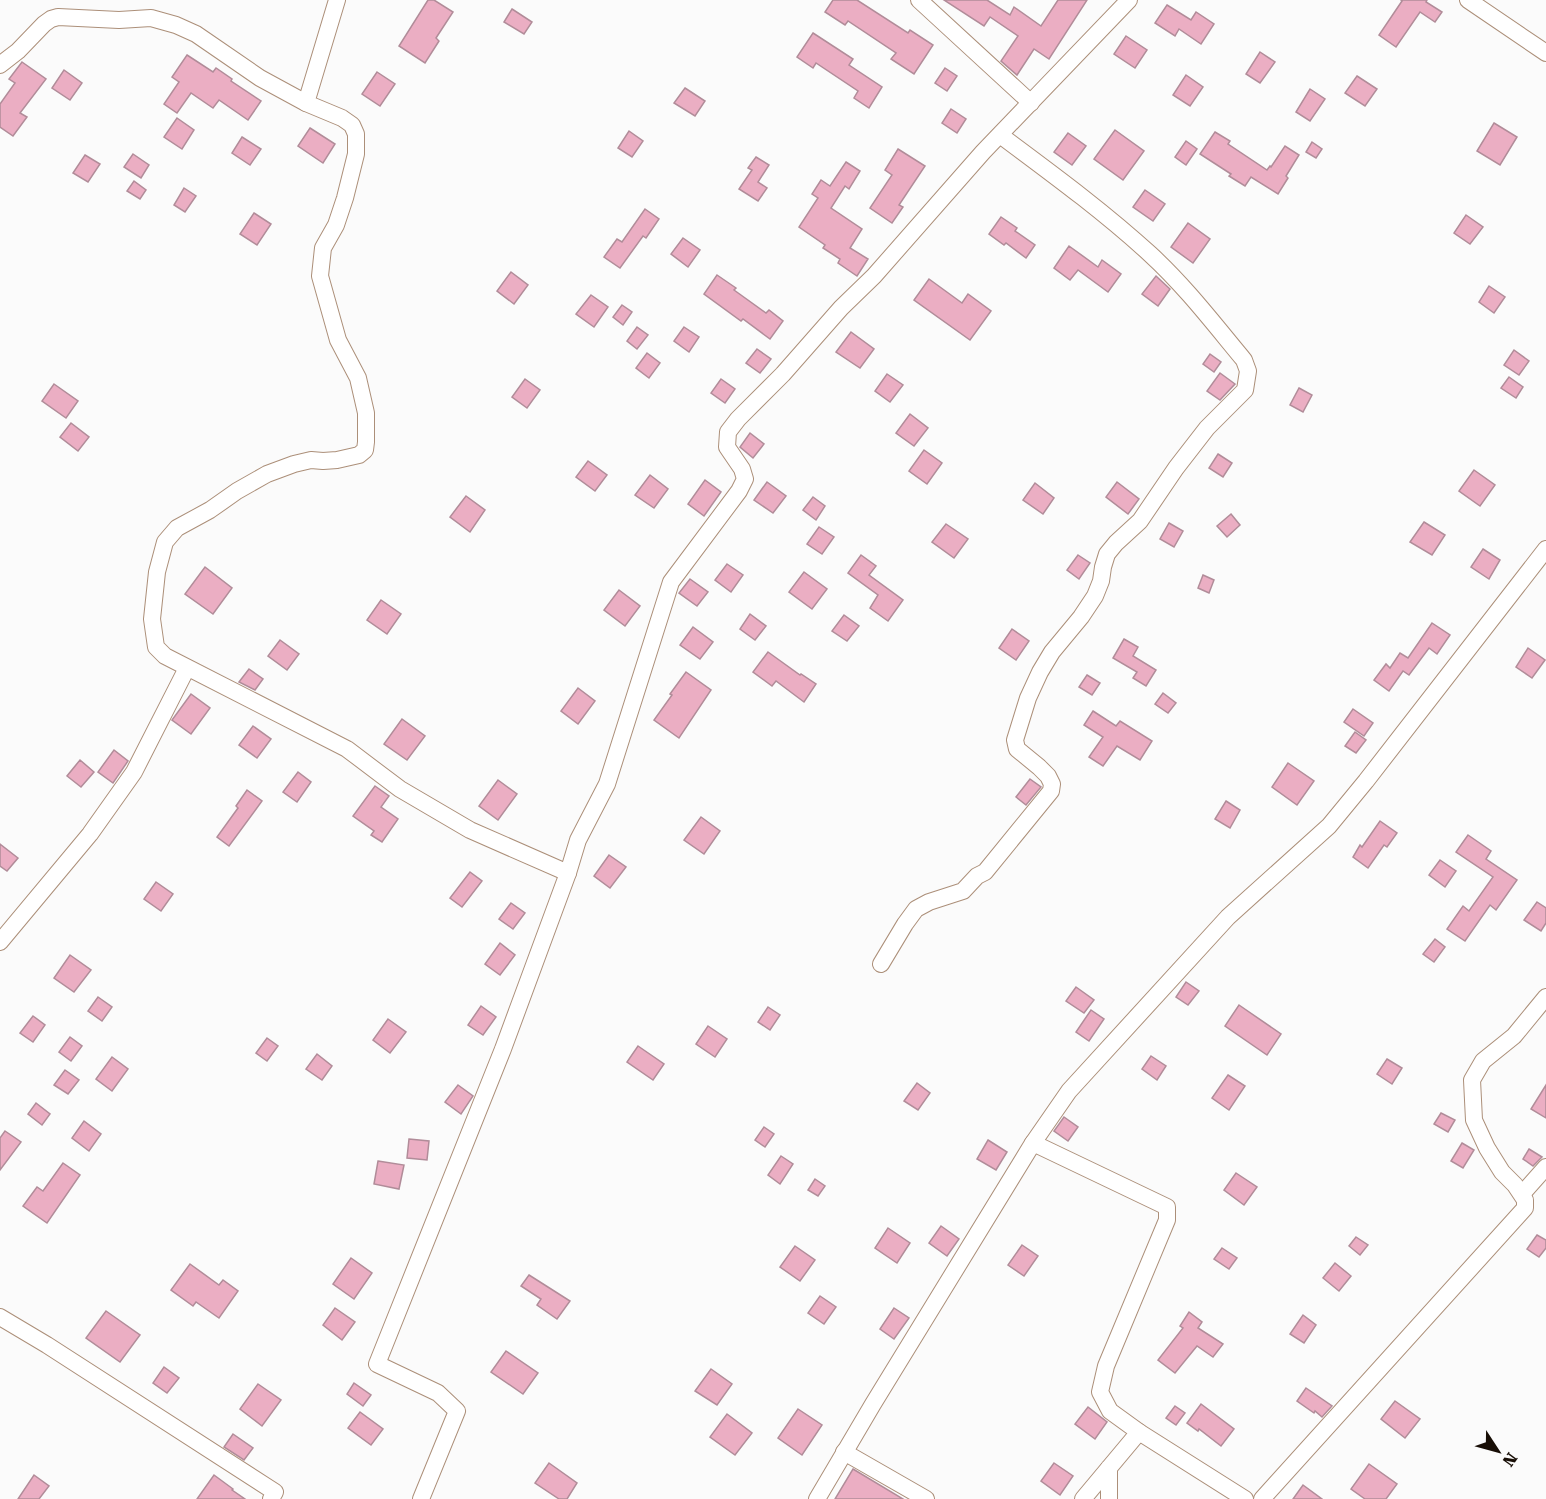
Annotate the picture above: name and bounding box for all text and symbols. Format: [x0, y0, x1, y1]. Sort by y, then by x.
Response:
north arrow [1468, 1421, 1528, 1481]
text: N [1498, 1449, 1521, 1470]

